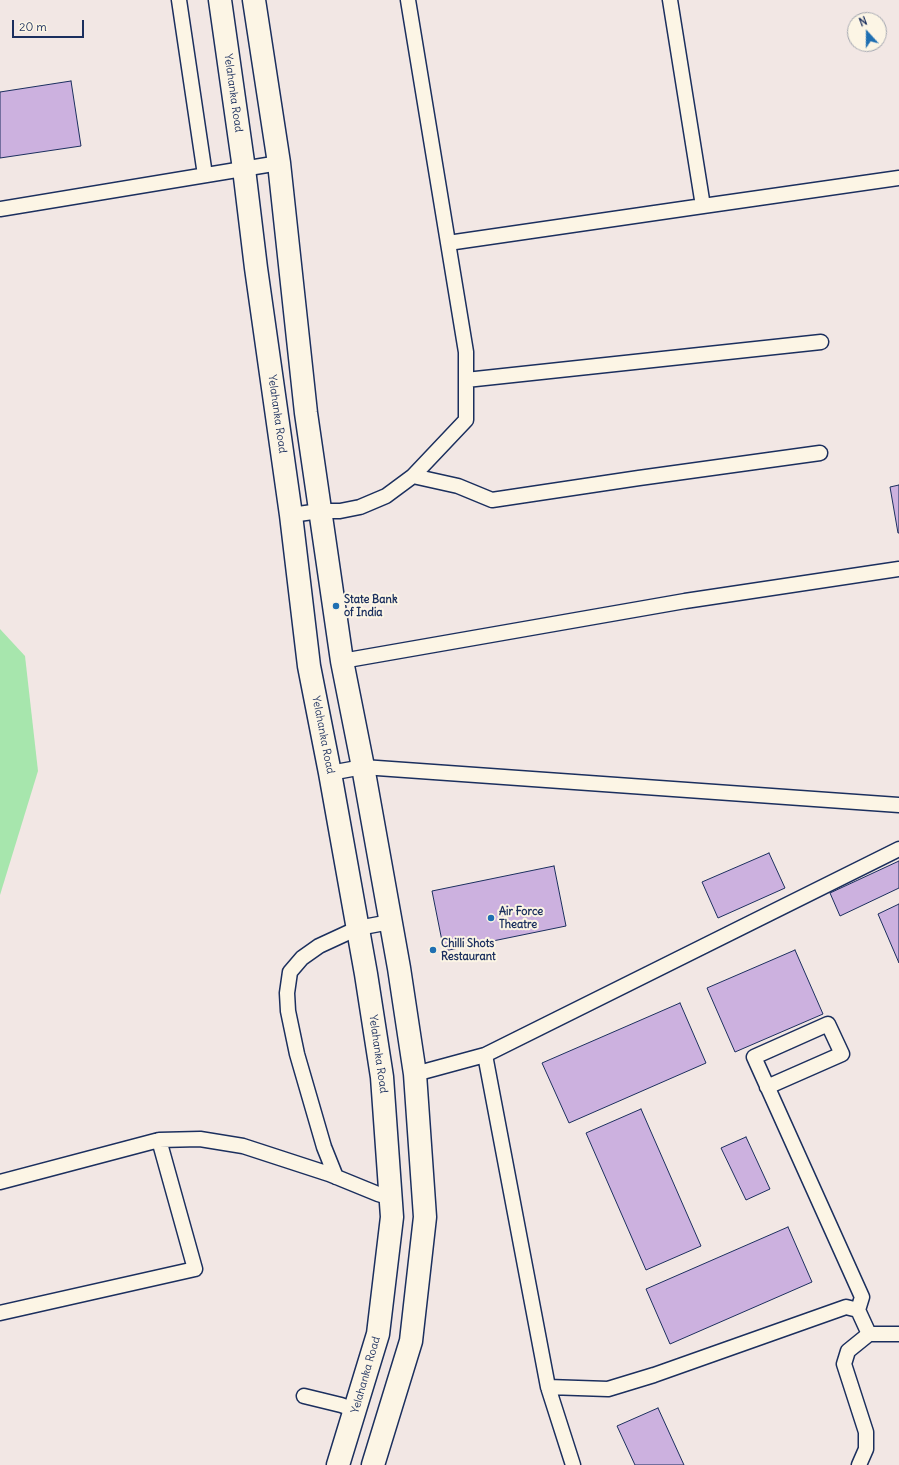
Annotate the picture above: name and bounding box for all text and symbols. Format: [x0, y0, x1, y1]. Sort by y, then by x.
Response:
scale bar [14, 12, 86, 38]
north arrow [847, 12, 887, 52]
text: N [857, 14, 869, 30]
text: 20 m [19, 19, 47, 34]
street label: Yelahanka Road [221, 53, 245, 133]
street label: Yelahanka Road [265, 374, 289, 454]
place label: State Bank of India [344, 593, 398, 619]
marker: State Bank of India [331, 601, 341, 611]
street label: Yelahanka Road [309, 695, 337, 775]
place label: Air Force Theatre [499, 905, 543, 931]
marker: Air Force Theatre [486, 913, 496, 923]
place label: Chilli Shots Restaurant [441, 937, 496, 963]
marker: Chilli Shots Restaurant [428, 945, 438, 955]
street label: Yelahanka Road [366, 1014, 390, 1094]
street label: Yelahanka Road [349, 1335, 383, 1415]

